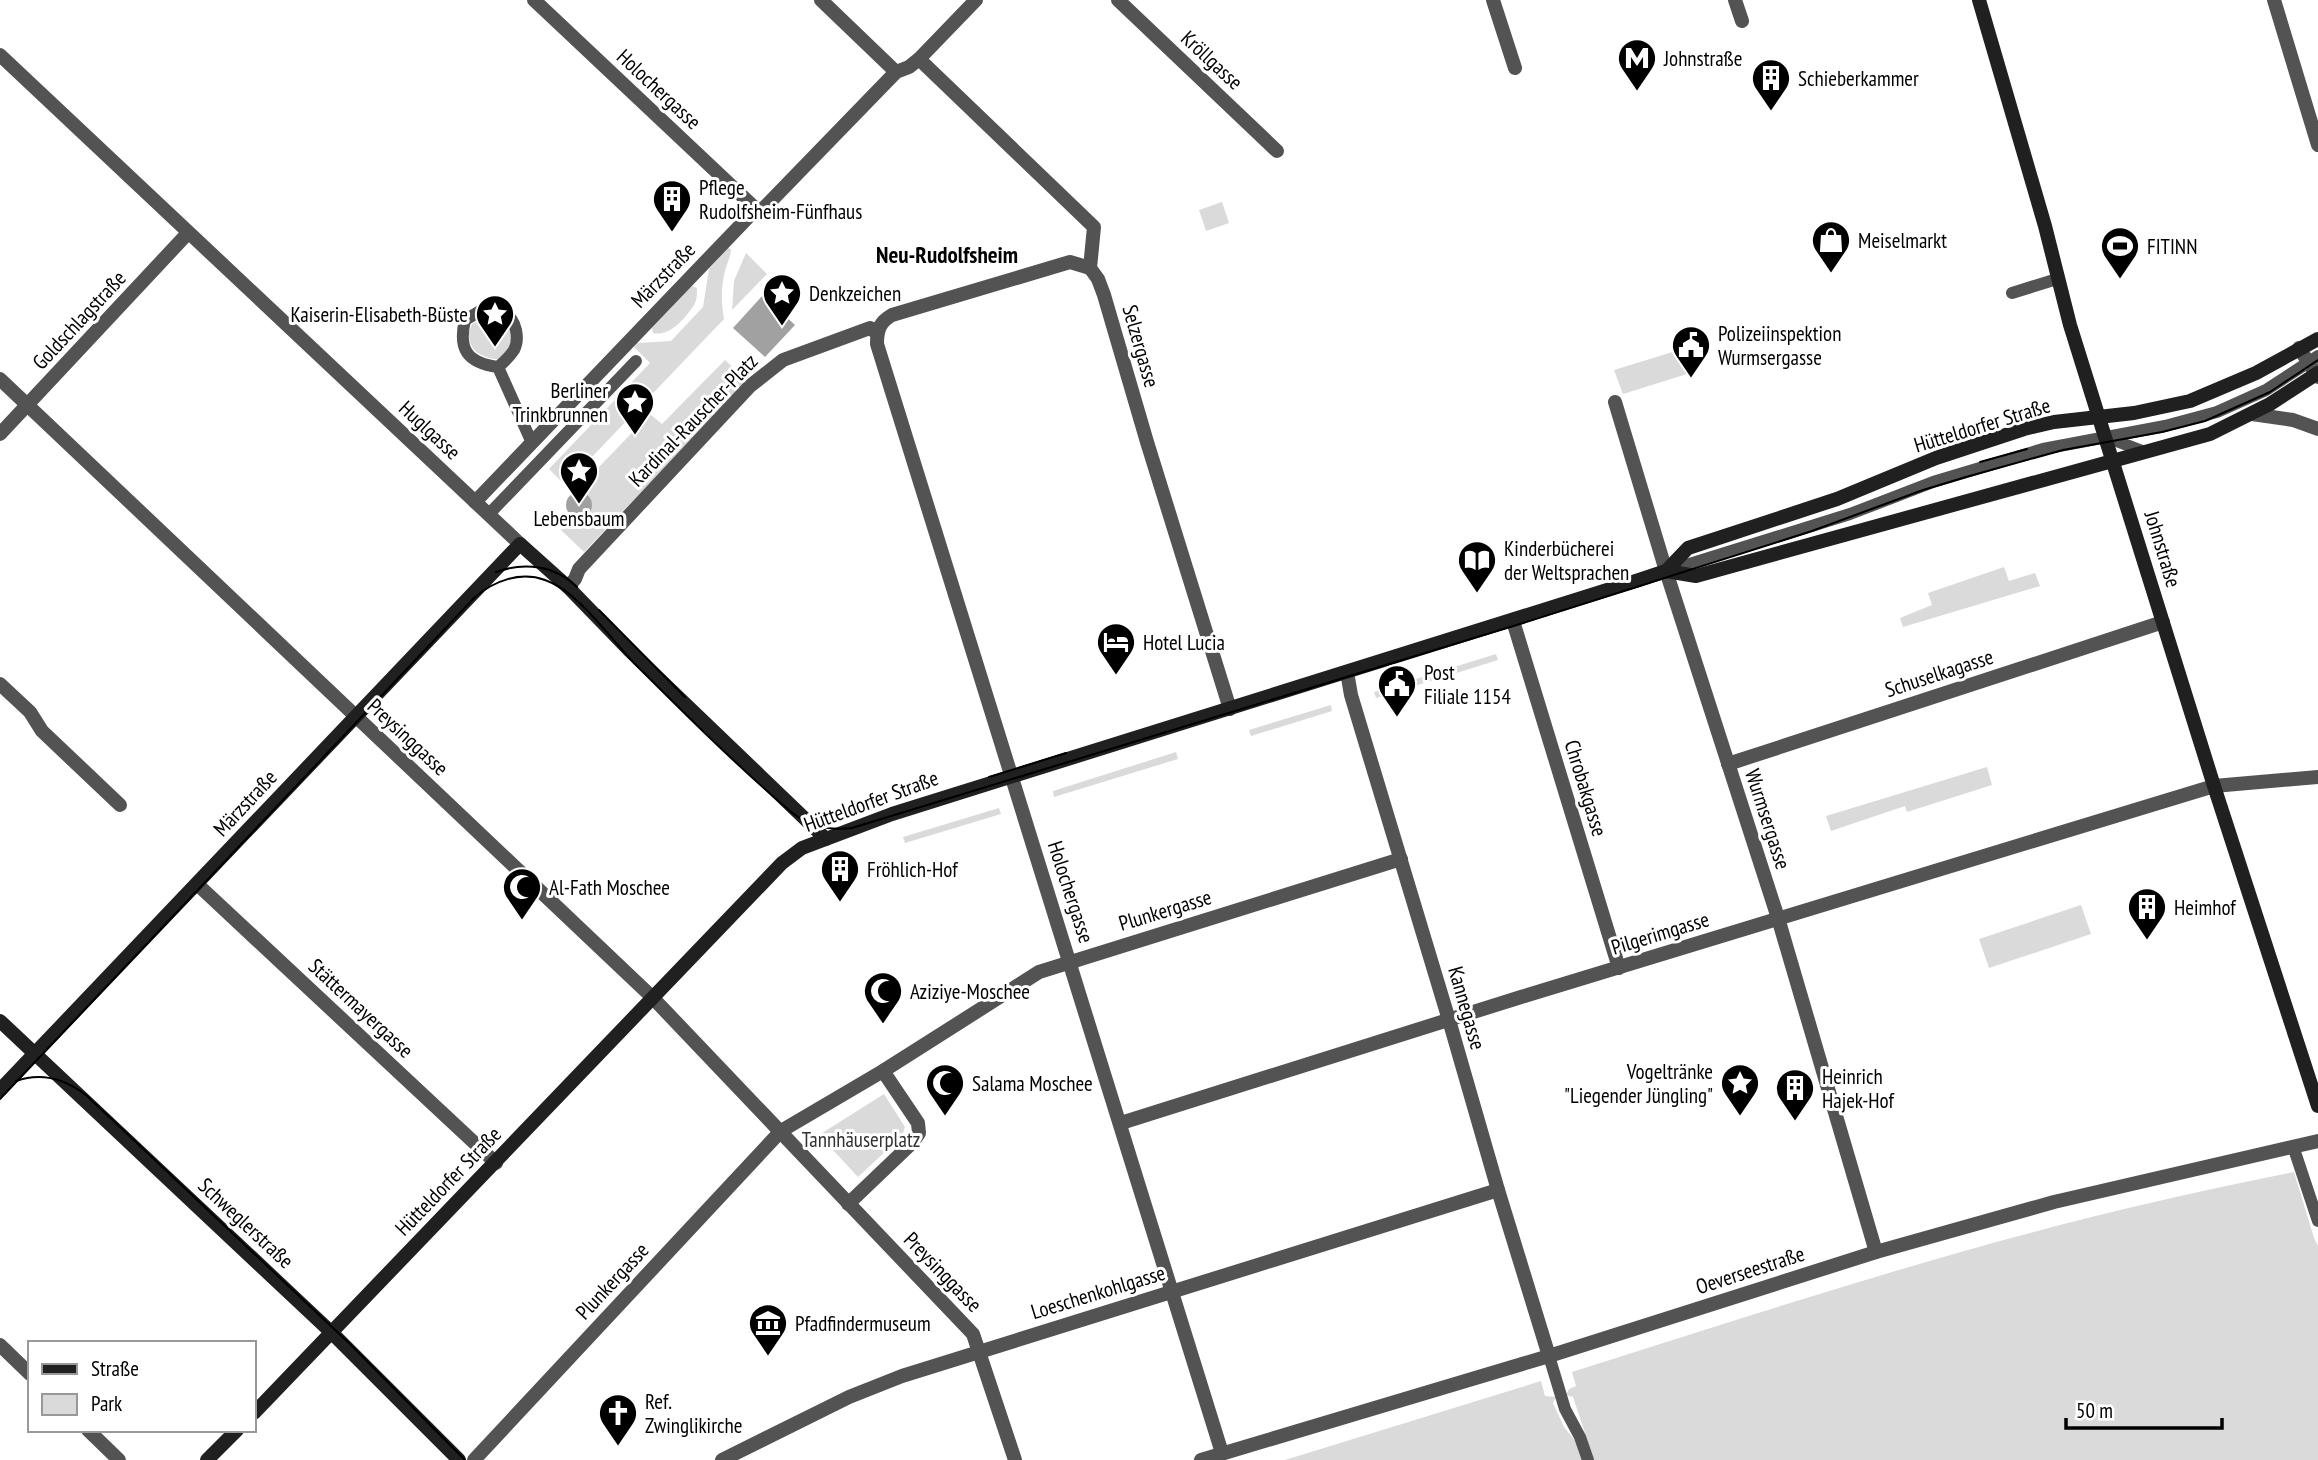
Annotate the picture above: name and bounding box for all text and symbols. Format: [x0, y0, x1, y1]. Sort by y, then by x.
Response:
street label: Kröllgasse [1175, 25, 1249, 95]
metro station icon: Johnstraße [1616, 37, 1658, 92]
street label: Holochergasse [611, 43, 707, 135]
place label: Johnstraße [1663, 45, 1743, 72]
building icon: Schieberkammer [1750, 57, 1792, 112]
place label: Schieberkammer [1798, 65, 1919, 92]
place label: Pflege Rudolfsheim-Fünfhaus [699, 174, 862, 225]
building icon: Pflege Rudolfsheim-Fünfhaus [651, 178, 693, 233]
shop icon: Meiselmarkt [1810, 219, 1852, 274]
sports icon: FITINN [2099, 225, 2141, 280]
place label: Meiselmarkt [1858, 227, 1947, 254]
place label: FITINN [2147, 233, 2197, 260]
street label: Märzstraße [625, 236, 701, 314]
district label: Neu-Rudolfsheim [876, 240, 1018, 269]
street label: Goldschlagstraße [26, 265, 132, 375]
place icon: Denkzeichen [761, 272, 803, 327]
place label: Denkzeichen [809, 280, 901, 307]
place icon: Kaiserin-Elisabeth-Büste [474, 293, 516, 348]
place label: Kaiserin-Elisabeth-Büste [290, 301, 468, 328]
street label: Selzergasse [1116, 302, 1166, 390]
place label: Polizeiinspektion Wurmsergasse [1718, 320, 1841, 371]
public building icon: Polizeiinspektion Wurmsergasse [1670, 324, 1712, 379]
street label: Kardinal-Rauscher-Platz [623, 348, 763, 492]
place label: Berliner Trinkbrunnen [512, 377, 608, 428]
place icon: Berliner Trinkbrunnen [614, 381, 656, 436]
street label: Hütteldorfer Straße [1911, 391, 2053, 459]
street label: Huglgasse [393, 395, 467, 465]
place icon: Lebensbaum [558, 450, 600, 505]
place label: Lebensbaum [534, 505, 624, 532]
street label: Johnstraße [2138, 507, 2187, 591]
place label: Kinderbücherei der Weltsprachen [1504, 535, 1629, 586]
library icon: Kinderbücherei der Weltsprachen [1456, 539, 1498, 594]
hotel icon: Hotel Lucia [1095, 621, 1137, 676]
place label: Hotel Lucia [1143, 629, 1225, 656]
street label: Schuselkagasse [1881, 643, 1997, 703]
place label: Post Filiale 1154 [1424, 659, 1511, 710]
public building icon: Post Filiale 1154 [1376, 663, 1418, 718]
street label: Preysinggasse [362, 693, 454, 781]
street label: Chrobakgasse [1559, 736, 1613, 840]
street label: Märzstraße [207, 764, 283, 842]
street label: Hütteldorfer Straße [800, 764, 942, 838]
street label: Wurmsergasse [1739, 765, 1797, 873]
street label: Holochergasse [1042, 838, 1100, 946]
building icon: Fröhlich-Hof [819, 848, 861, 903]
place label: Fröhlich-Hof [867, 856, 958, 883]
mosque icon: Al-Fath Moschee [501, 866, 543, 921]
place label: Al-Fath Moschee [549, 874, 670, 901]
street label: Plunkergasse [1115, 883, 1215, 937]
building icon: Heimhof [2126, 886, 2168, 941]
place label: Heimhof [2174, 894, 2236, 921]
street label: Pilgerimgasse [1608, 905, 1712, 961]
street label: Stättermayergasse [303, 953, 419, 1063]
street label: Kannegasse [1442, 963, 1492, 1053]
mosque icon: Aziziye-Moschee [862, 970, 904, 1025]
place label: Aziziye-Moschee [910, 978, 1030, 1005]
place label: Vogeltränke "Liegender Jüngling" [1564, 1058, 1713, 1109]
mosque icon: Salama Moschee [924, 1062, 966, 1117]
place icon: Vogeltränke "Liegender Jüngling" [1719, 1062, 1761, 1117]
place label: Heinrich Hajek-Hof [1822, 1063, 1894, 1114]
building icon: Heinrich Hajek-Hof [1774, 1067, 1816, 1122]
place label: Salama Moschee [972, 1070, 1093, 1097]
street label: Hütteldorfer Straße [389, 1121, 507, 1241]
park label: Tannhäuserplatz [802, 1126, 920, 1153]
street label: Schweglerstraße [193, 1172, 299, 1274]
street label: Preysinggasse [898, 1226, 988, 1318]
street label: Plunkergasse [570, 1237, 654, 1325]
street label: Oeverseestraße [1692, 1240, 1808, 1300]
street label: Loeschenkohlgasse [1028, 1259, 1168, 1325]
museum icon: Pfadfindermuseum [747, 1302, 789, 1357]
place label: Pfadfindermuseum [795, 1310, 931, 1337]
legend [28, 1341, 256, 1432]
text: Straße [91, 1355, 139, 1382]
scale bar [2066, 1386, 2222, 1430]
place label: Ref. Zwinglikirche [645, 1388, 742, 1439]
text: Park [91, 1390, 122, 1417]
church icon: Ref. Zwinglikirche [597, 1392, 639, 1447]
text: 50 m [2076, 1397, 2113, 1424]

